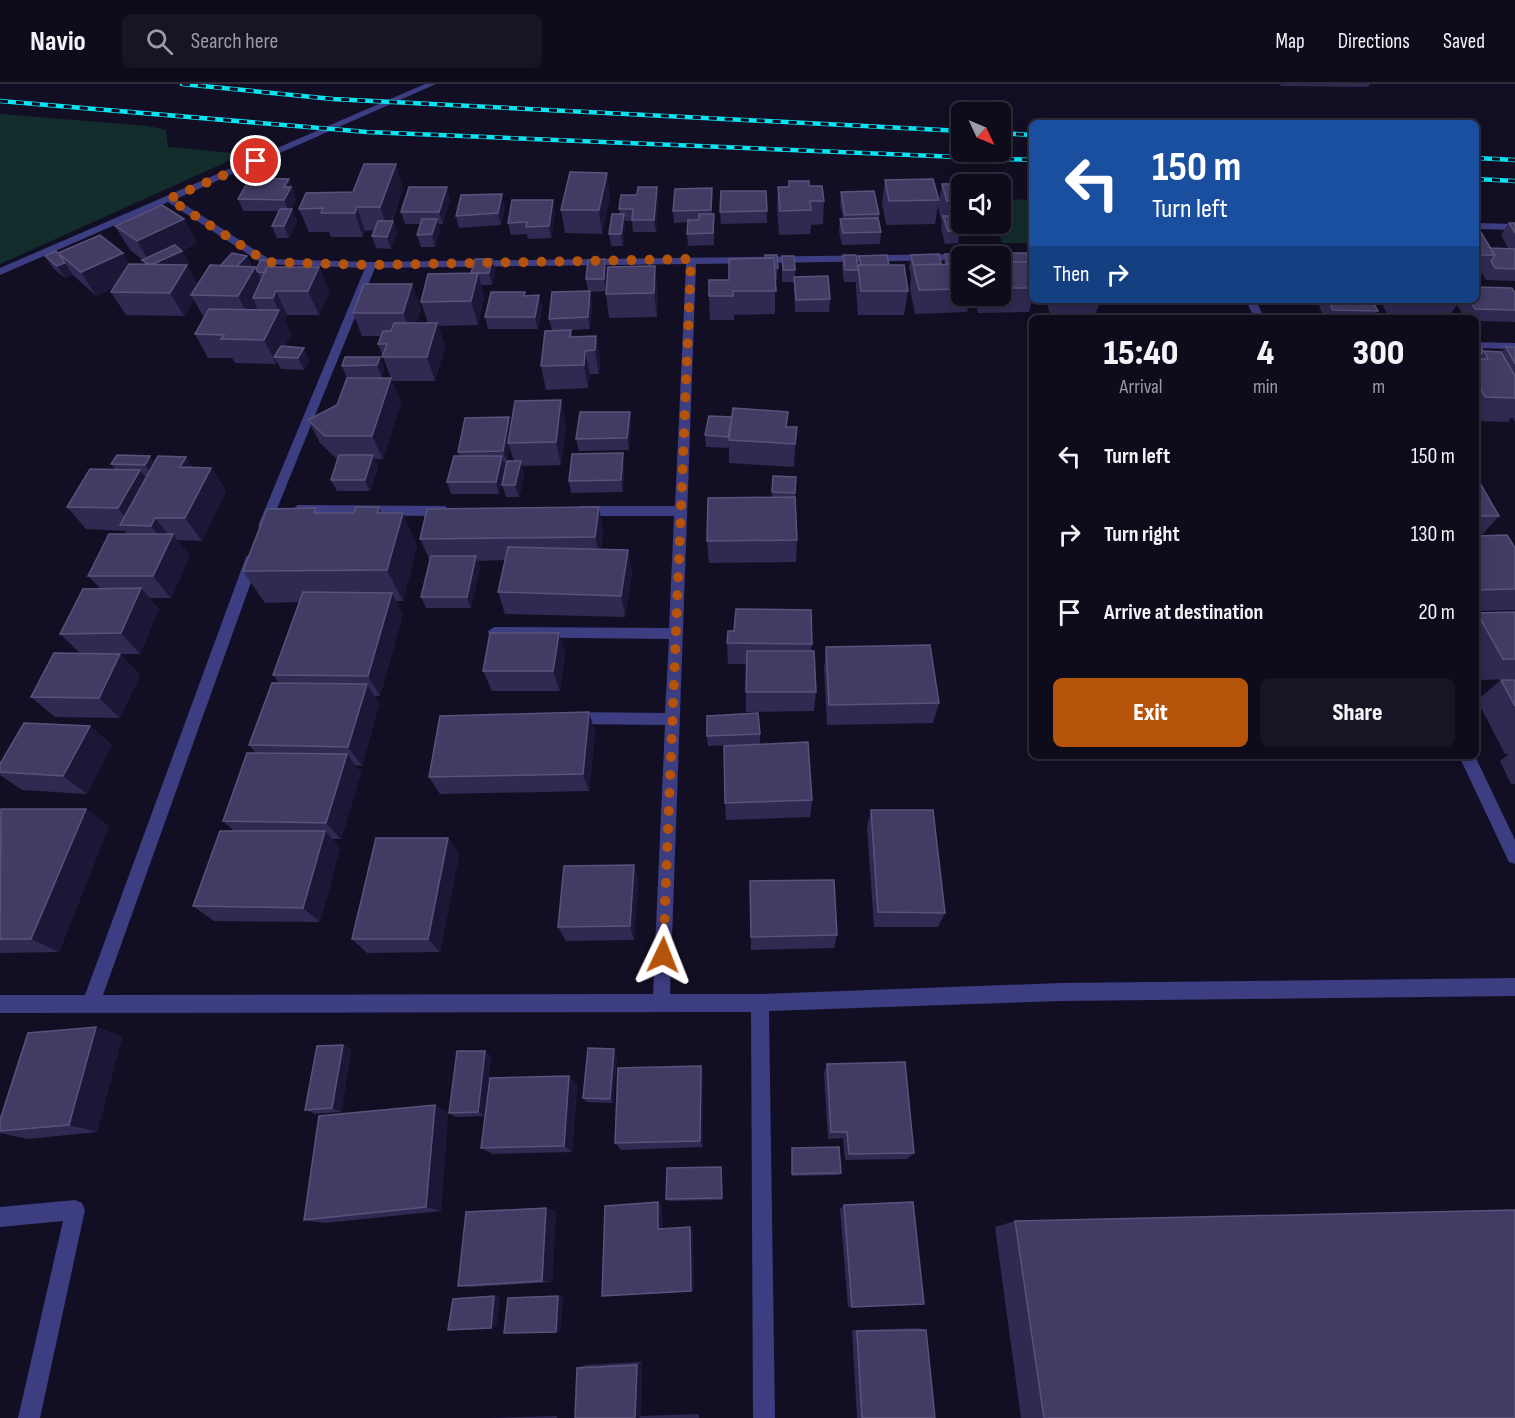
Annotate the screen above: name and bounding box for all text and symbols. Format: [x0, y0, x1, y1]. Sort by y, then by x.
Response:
search box [122, 14, 542, 68]
text: Navio [30, 25, 86, 58]
icon: search [143, 25, 176, 58]
text: Search here [191, 28, 278, 55]
text: Map [1275, 29, 1305, 54]
text: Directions [1338, 29, 1410, 54]
text: Saved [1443, 29, 1485, 54]
north arrow [951, 102, 1011, 162]
map controls [951, 102, 1011, 306]
pin [230, 135, 281, 186]
text: 150 m [1152, 142, 1241, 193]
icon: arrive [239, 144, 272, 177]
icon: left [1053, 144, 1131, 222]
button: sound [951, 174, 1011, 234]
text: Turn left [1152, 193, 1228, 225]
button: layers [951, 246, 1011, 306]
icon: right [1101, 258, 1134, 291]
text: Then [1053, 261, 1089, 288]
text: 15:40 [1103, 332, 1179, 375]
text: 4 [1257, 332, 1274, 375]
text: 300 [1353, 332, 1405, 375]
text: Arrival [1120, 375, 1163, 399]
text: min [1253, 375, 1278, 399]
text: m [1372, 375, 1385, 399]
icon: left [1053, 440, 1086, 473]
text: Turn left [1104, 443, 1170, 470]
text: 150 m [1411, 443, 1455, 470]
icon: right [1053, 518, 1086, 551]
text: Turn right [1104, 521, 1180, 548]
text: 130 m [1411, 521, 1455, 548]
icon: arrive [1053, 596, 1086, 629]
text: Arrive at destination [1104, 599, 1263, 626]
text: 20 m [1419, 599, 1455, 626]
button: Exit [1053, 678, 1248, 747]
button: Share [1260, 678, 1455, 747]
position arrow [631, 923, 695, 987]

